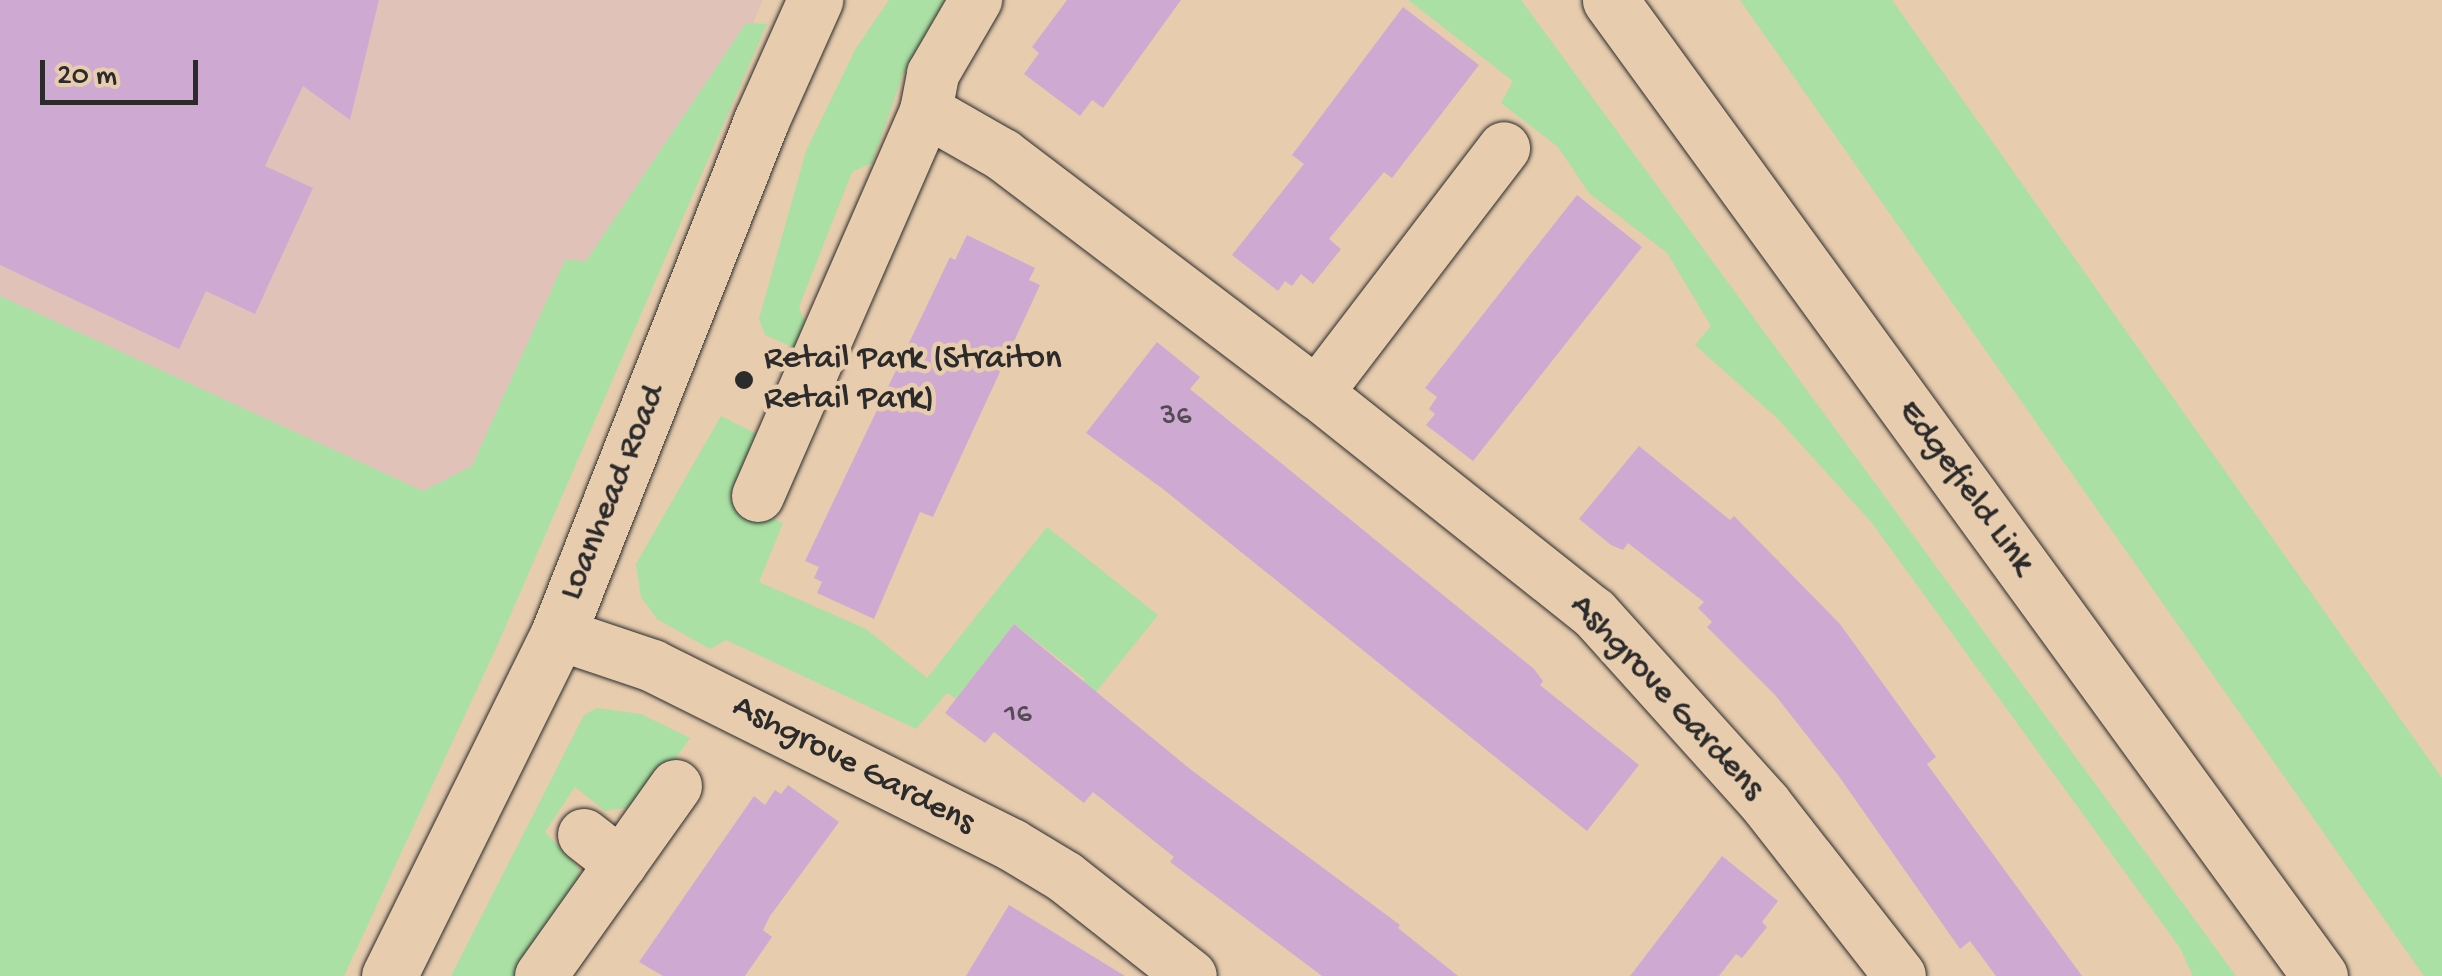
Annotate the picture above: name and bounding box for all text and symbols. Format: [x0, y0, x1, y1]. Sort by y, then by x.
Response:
scale bar [45, 40, 202, 102]
text: 20 m [57, 60, 117, 95]
place label: Retail Park (Straiton Retail Park) [764, 339, 1062, 421]
marker: Retail Park (Straiton Retail Park) [733, 369, 755, 391]
street label: Loanhead Road [552, 379, 676, 607]
street label: Edgefield Link [1888, 392, 2042, 584]
house number: 36 [1161, 400, 1191, 436]
street label: Ashgrove Gardens [1560, 586, 1772, 810]
street label: Ashgrove Gardens [725, 687, 981, 845]
house number: 16 [1004, 698, 1032, 734]

